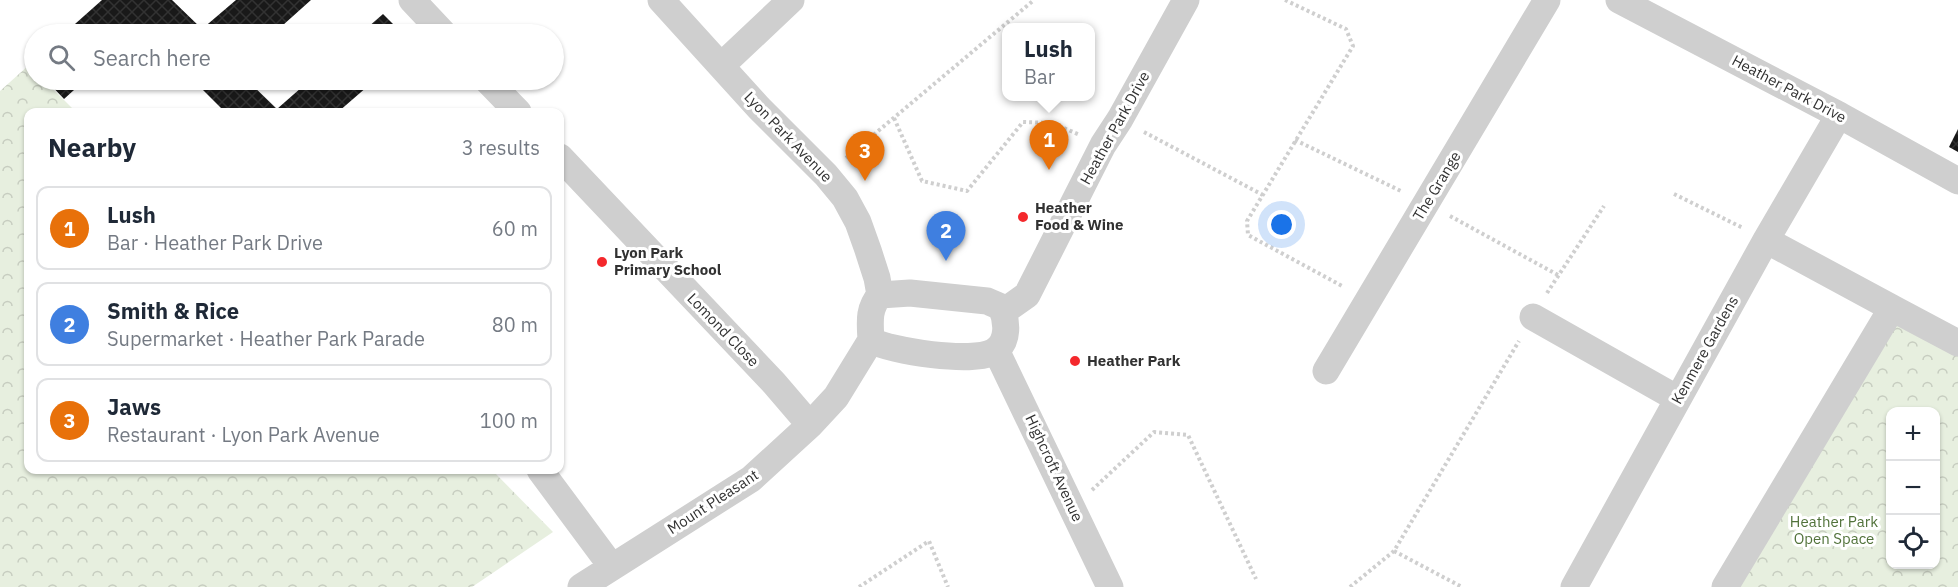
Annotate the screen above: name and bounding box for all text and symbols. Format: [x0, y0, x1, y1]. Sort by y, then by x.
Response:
popup [1002, 23, 1095, 101]
search box [24, 24, 564, 90]
text: Lush [1024, 34, 1073, 63]
icon: search [45, 41, 78, 74]
text: Search here [93, 43, 211, 72]
street label: Heather Park Drive [1729, 50, 1850, 127]
text: Bar [1024, 63, 1055, 90]
street label: Heather Park Drive [1076, 68, 1154, 188]
street label: Lyon Park Avenue [740, 87, 836, 186]
pin: 1 [1030, 120, 1068, 170]
text: Nearby [48, 130, 136, 164]
pin: 3 [846, 132, 884, 181]
text: 3 results [462, 134, 540, 161]
street label: The Grange [1409, 148, 1465, 224]
place label: Heather Food & Wine [1035, 198, 1124, 234]
text: Lush [107, 200, 156, 229]
marker: Heather Food & Wine [1016, 210, 1030, 224]
your location [1267, 210, 1296, 239]
pin: 2 [926, 212, 966, 261]
text: 1 [64, 215, 76, 242]
text: 60 m [492, 215, 538, 242]
text: Bar · Heather Park Drive [107, 229, 323, 256]
place label: Lyon Park Primary School [614, 243, 722, 279]
marker: Lyon Park Primary School [595, 255, 609, 269]
street label: Lomond Close [683, 289, 763, 371]
street label: Kenmere Gardens [1667, 292, 1742, 407]
text: Smith & Rice [107, 296, 239, 325]
text: 2 [64, 311, 76, 338]
text: 80 m [492, 311, 538, 338]
text: Supermarket · Heather Park Parade [107, 325, 425, 352]
place label: Heather Park [1087, 351, 1181, 370]
marker: Heather Park [1068, 354, 1082, 368]
text: Jaws [107, 392, 161, 421]
text: 3 [64, 407, 76, 434]
text: 100 m [480, 407, 538, 434]
map controls [1886, 407, 1940, 569]
button: + [1886, 407, 1940, 461]
street label: Highcroft Avenue [1021, 411, 1088, 524]
text: Restaurant · Lyon Park Avenue [107, 421, 380, 448]
button: − [1886, 461, 1940, 515]
street label: Mount Pleasant [664, 465, 762, 538]
park label: Heather Park Open Space [1790, 512, 1878, 548]
button: locate [1886, 515, 1940, 569]

